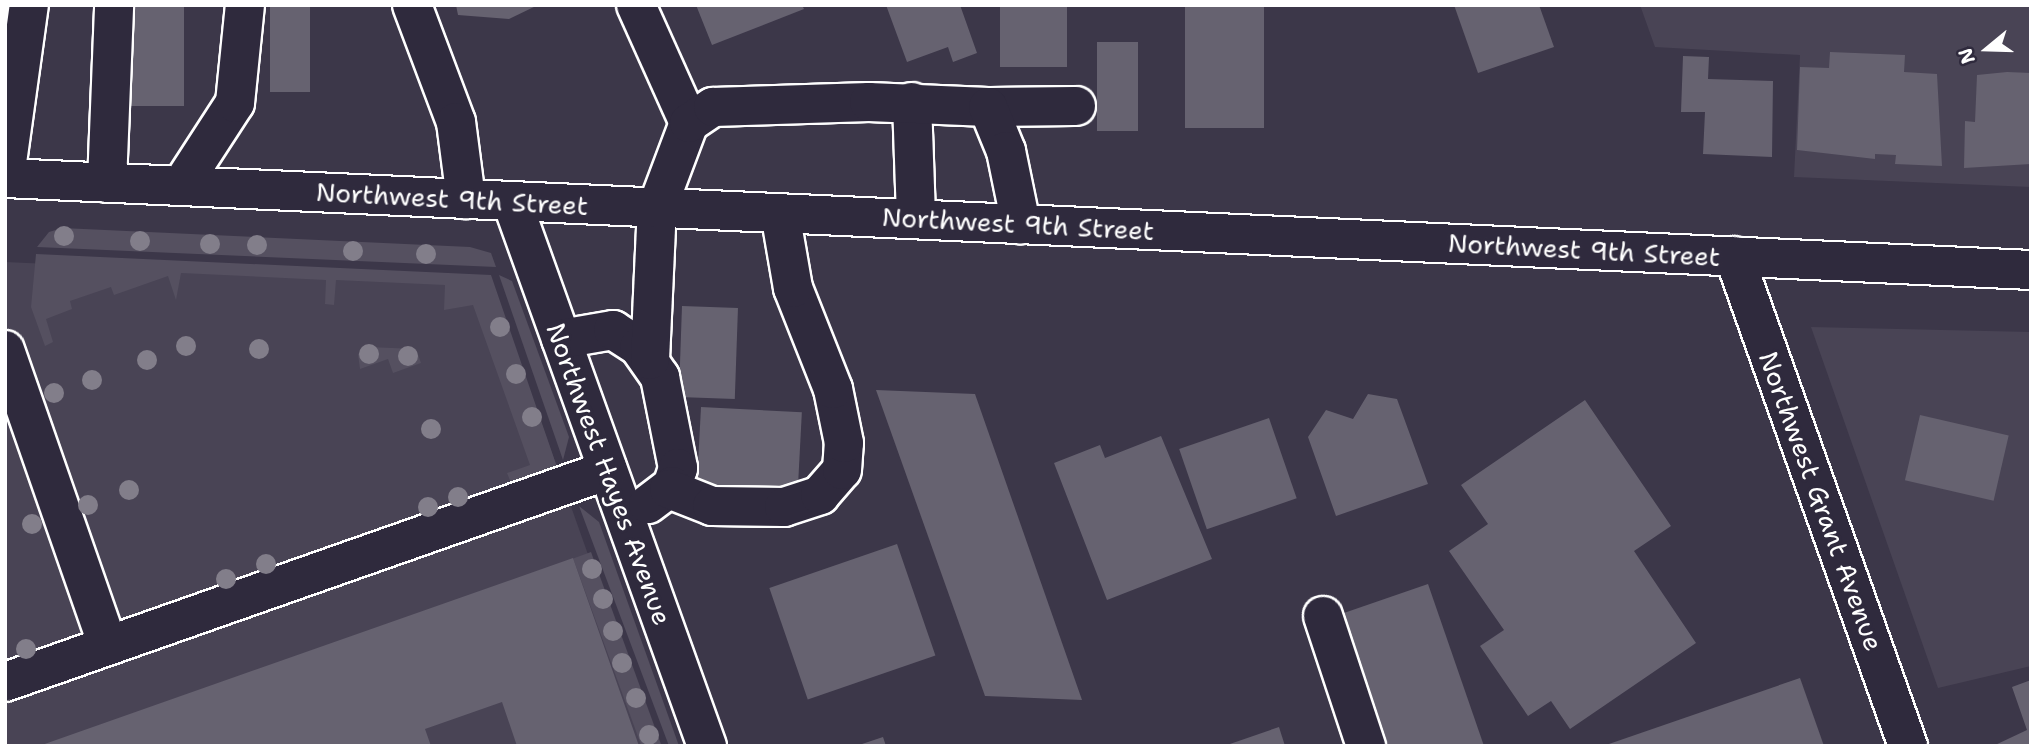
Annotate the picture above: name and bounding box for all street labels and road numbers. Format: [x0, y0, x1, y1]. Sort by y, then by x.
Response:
street label: Northwest 9th Street [315, 176, 589, 222]
street label: Northwest 9th Street [881, 201, 1155, 247]
street label: Northwest 9th Street [1447, 227, 1721, 273]
street label: Northwest Hayes Avenue [540, 319, 678, 629]
street label: Northwest Grant Avenue [1752, 347, 1890, 655]

